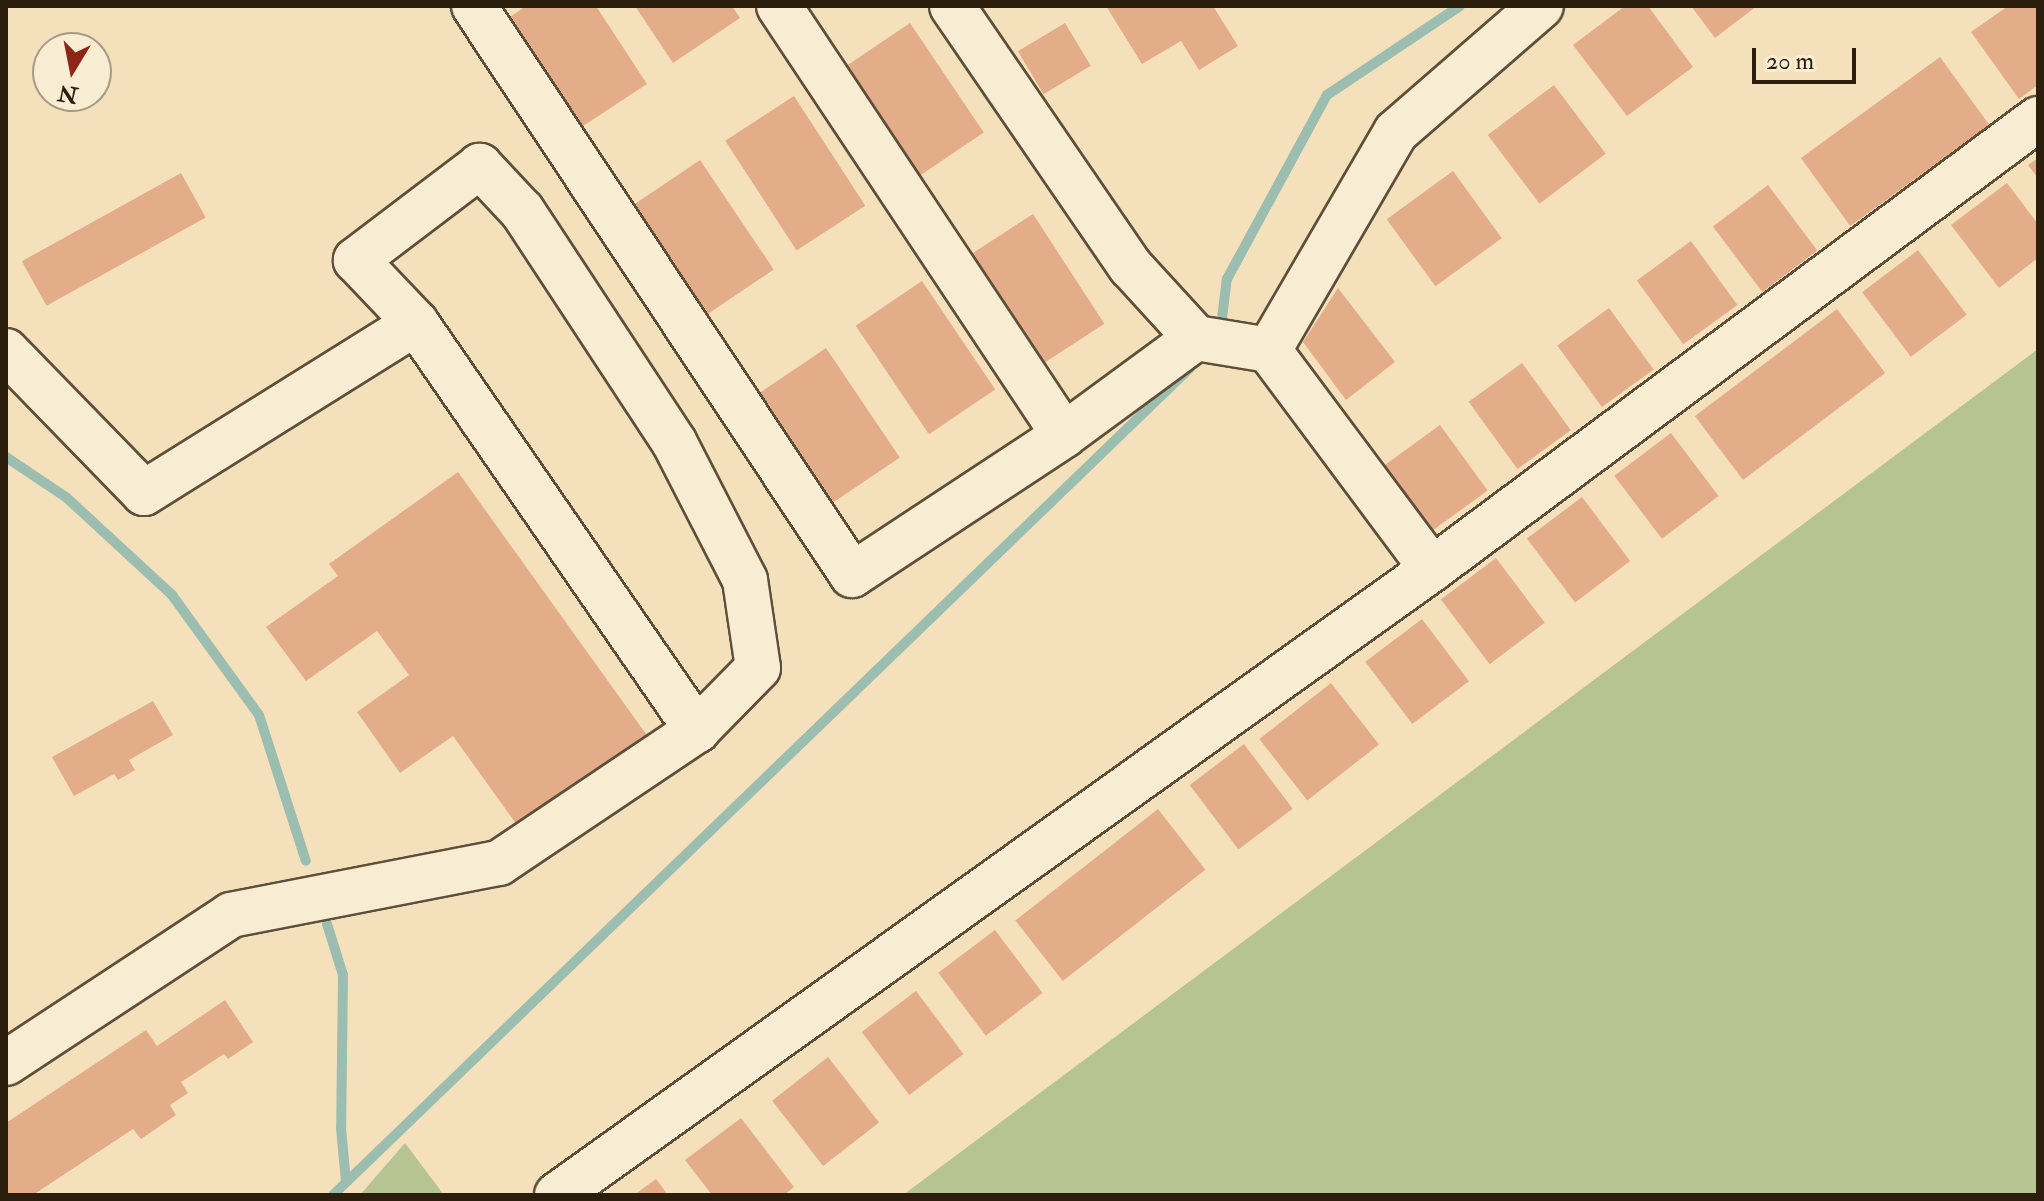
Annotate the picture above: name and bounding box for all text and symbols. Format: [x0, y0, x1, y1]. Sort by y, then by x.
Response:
north arrow [32, 32, 112, 112]
scale bar [1756, 32, 1860, 82]
text: 20 m [1766, 46, 1814, 77]
text: N [56, 78, 80, 109]

